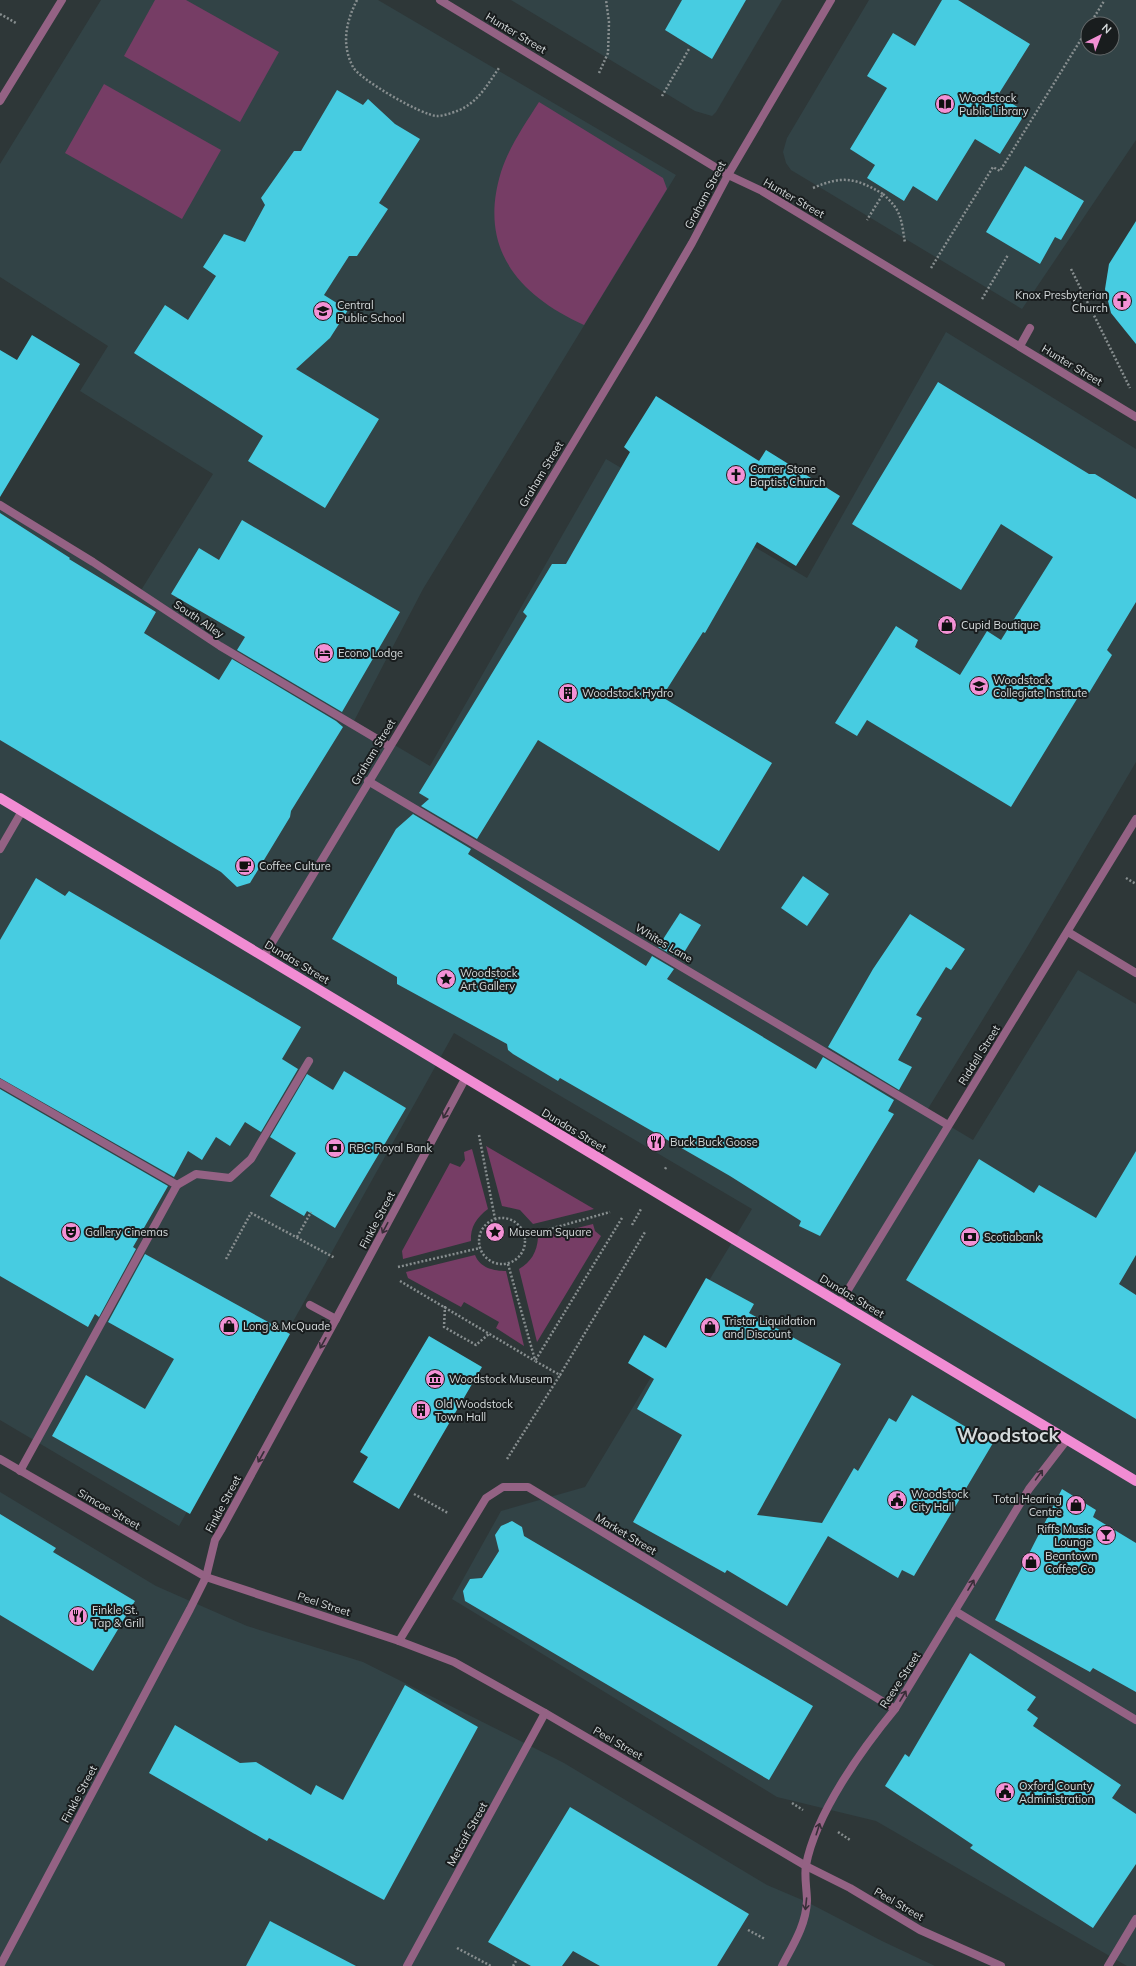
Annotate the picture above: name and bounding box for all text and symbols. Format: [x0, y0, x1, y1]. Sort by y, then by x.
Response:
street label: Hunter Street [483, 9, 549, 57]
north arrow [1080, 16, 1120, 56]
text: N [1099, 21, 1114, 37]
place label: Woodstock Public Library [959, 91, 1029, 118]
library icon: Woodstock Public Library [934, 93, 956, 115]
street label: Graham Street [681, 159, 729, 231]
street label: Hunter Street [761, 175, 827, 221]
place label: Knox Presbyterian Church [1015, 288, 1108, 315]
church icon: Knox Presbyterian Church [1111, 290, 1133, 312]
place label: Central Public School [337, 298, 405, 325]
school or university icon: Central Public School [312, 300, 334, 322]
street label: Hunter Street [1039, 341, 1105, 389]
street label: Graham Street [516, 438, 566, 510]
place label: Corner Stone Baptist Church [750, 462, 825, 489]
church icon: Corner Stone Baptist Church [725, 464, 747, 486]
street label: South Alley [171, 597, 227, 641]
shop icon: Cupid Boutique [936, 614, 958, 636]
place label: Cupid Boutique [961, 618, 1039, 632]
hotel icon: Econo Lodge [313, 642, 335, 664]
place label: Econo Lodge [338, 646, 403, 660]
place label: Woodstock Collegiate Institute [993, 673, 1087, 700]
school or university icon: Woodstock Collegiate Institute [968, 675, 990, 697]
building icon: Woodstock Hydro [557, 682, 579, 704]
place label: Woodstock Hydro [582, 686, 673, 700]
street label: Graham Street [348, 716, 398, 788]
cafe icon: Coffee Culture [234, 855, 256, 877]
place label: Coffee Culture [259, 859, 331, 873]
street label: Whites Lane [633, 920, 695, 966]
street label: Dundas Street [262, 937, 332, 987]
place label: Woodstock Art Gallery [460, 966, 518, 993]
place icon: Woodstock Art Gallery [435, 968, 457, 990]
street label: Riddell Street [955, 1022, 1003, 1088]
street label: Dundas Street [539, 1105, 609, 1155]
one-way arrow [441, 1107, 449, 1119]
restaurant icon: Buck Buck Goose [645, 1131, 667, 1153]
place label: Buck Buck Goose [670, 1135, 758, 1149]
bank icon: RBC Royal Bank [324, 1137, 346, 1159]
place label: RBC Royal Bank [349, 1141, 433, 1155]
street label: Finkle Street [356, 1189, 398, 1251]
theatre icon: Gallery Cinemas [60, 1221, 82, 1243]
place icon: Museum Square [484, 1221, 506, 1243]
one-way arrow [380, 1222, 388, 1234]
place label: Gallery Cinemas [85, 1225, 168, 1239]
place label: Museum Square [509, 1225, 591, 1239]
bank icon: Scotiabank [959, 1226, 981, 1248]
place label: Scotiabank [984, 1230, 1041, 1244]
street label: Dundas Street [817, 1271, 887, 1321]
place label: Tristar Liquidation and Discount [724, 1314, 816, 1341]
shop icon: Long & McQuade [218, 1315, 240, 1337]
shop icon: Tristar Liquidation and Discount [699, 1316, 721, 1338]
place label: Long & McQuade [243, 1319, 330, 1333]
one-way arrow [319, 1337, 327, 1349]
museum icon: Woodstock Museum [424, 1368, 446, 1390]
place label: Woodstock Museum [449, 1372, 552, 1386]
place label: Old Woodstock Town Hall [435, 1397, 513, 1424]
building icon: Old Woodstock Town Hall [410, 1399, 432, 1421]
district label: Woodstock [957, 1423, 1060, 1447]
one-way arrow [256, 1450, 264, 1462]
one-way arrow [1035, 1469, 1043, 1480]
street label: Finkle Street [202, 1473, 244, 1535]
street label: Simcoe Street [75, 1485, 143, 1533]
place label: Woodstock City Hall [911, 1487, 969, 1514]
public building icon: Woodstock City Hall [886, 1489, 908, 1511]
place label: Total Hearing Centre [993, 1492, 1062, 1519]
shop icon: Total Hearing Centre [1065, 1494, 1087, 1516]
street label: Market Street [593, 1510, 659, 1558]
place label: Riffs Music Lounge [1037, 1522, 1093, 1549]
bar icon: Riffs Music Lounge [1095, 1524, 1117, 1546]
place label: Beantown Coffee Co [1045, 1549, 1098, 1576]
shop icon: Beantown Coffee Co [1020, 1551, 1042, 1573]
one-way arrow [967, 1579, 975, 1591]
street label: Peel Street [296, 1589, 352, 1619]
place label: Finkle St. Tap & Grill [92, 1603, 144, 1630]
restaurant icon: Finkle St. Tap & Grill [67, 1605, 89, 1627]
street label: Reeve Street [877, 1649, 923, 1711]
one-way arrow [900, 1690, 908, 1702]
street label: Peel Street [591, 1723, 645, 1763]
street label: Finkle Street [58, 1763, 100, 1825]
place label: Oxford County Administration [1019, 1779, 1094, 1806]
public building icon: Oxford County Administration [994, 1781, 1016, 1803]
street label: Metcalf Street [444, 1799, 490, 1868]
one-way arrow [815, 1822, 822, 1835]
street label: Peel Street [872, 1884, 926, 1924]
one-way arrow [802, 1898, 810, 1911]

